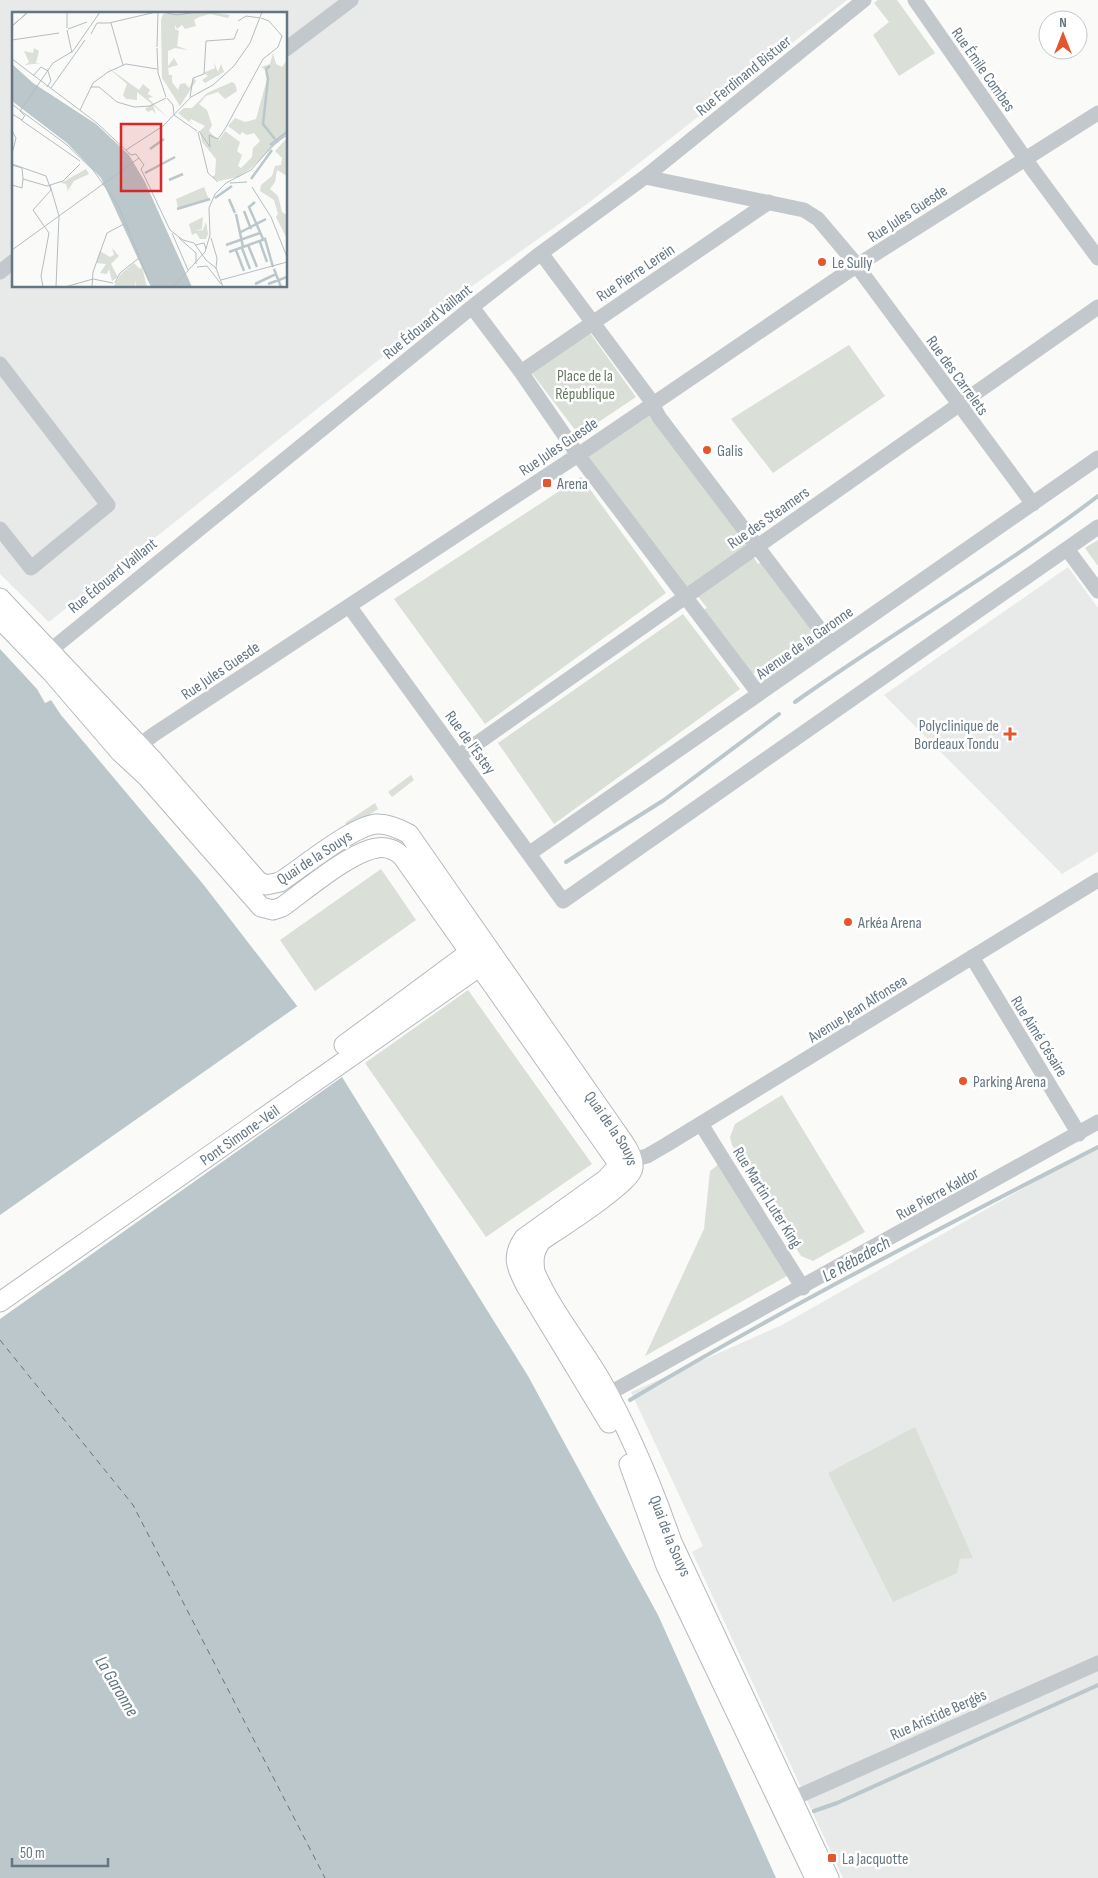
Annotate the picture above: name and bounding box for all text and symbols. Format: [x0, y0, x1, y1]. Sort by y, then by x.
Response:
north arrow [1038, 10, 1088, 60]
inset map [12, 12, 288, 288]
text: N [1059, 14, 1067, 31]
street label: Rue Émile Combes [947, 24, 1019, 116]
street label: Rue Ferdinand Bistuer [693, 32, 796, 120]
street label: Rue Jules Guesde [865, 182, 951, 247]
street label: Rue Pierre Lerein [593, 240, 678, 306]
place label: Le Sully [832, 254, 872, 273]
marker: Le Sully [816, 256, 828, 268]
street label: Rue Édouard Vaillant [380, 280, 476, 364]
street label: Rue des Carrelets [922, 333, 992, 419]
park label: Place de la République [555, 367, 615, 404]
street label: Rue Jules Guesde [516, 414, 602, 480]
place label: Galis [717, 442, 743, 461]
marker: Galis [701, 444, 713, 456]
place label: Arena [556, 475, 588, 494]
marker: Arena [541, 477, 553, 489]
street label: Rue des Steamers [724, 483, 814, 553]
street label: Rue Édouard Vaillant [65, 534, 161, 618]
street label: Avenue de la Garonne [752, 603, 857, 684]
street label: Rue Jules Guesde [178, 638, 264, 704]
street label: Rue de l'Estey [440, 707, 499, 778]
place label: Polyclinique de Bordeaux Tondu [914, 717, 999, 754]
marker: Polyclinique de Bordeaux Tondu [1003, 727, 1017, 741]
street label: Quai de la Souys [274, 827, 356, 890]
place label: Arkéa Arena [857, 914, 922, 933]
marker: Arkéa Arena [842, 916, 854, 928]
street label: Avenue Jean Alfonsea [804, 971, 911, 1048]
street label: Rue Aimé Césaire [1006, 993, 1071, 1081]
place label: Parking Arena [973, 1073, 1046, 1092]
marker: Parking Arena [957, 1075, 969, 1087]
street label: Quai de la Souys [580, 1088, 641, 1167]
street label: Pont Simone-Veil [197, 1102, 284, 1170]
street label: Rue Martin Luter King [728, 1144, 805, 1252]
street label: Rue Pierre Kaldor [893, 1164, 983, 1225]
water label: Le Rébedech [819, 1232, 894, 1287]
street label: Quai de la Souys [645, 1493, 695, 1580]
water label: La Garonne [90, 1652, 143, 1720]
street label: Rue Aristide Bergès [888, 1686, 990, 1745]
scale bar [12, 1836, 109, 1868]
text: 50 m [20, 1844, 45, 1863]
place label: La Jacquotte [842, 1850, 908, 1869]
marker: La Jacquotte [826, 1852, 838, 1864]

